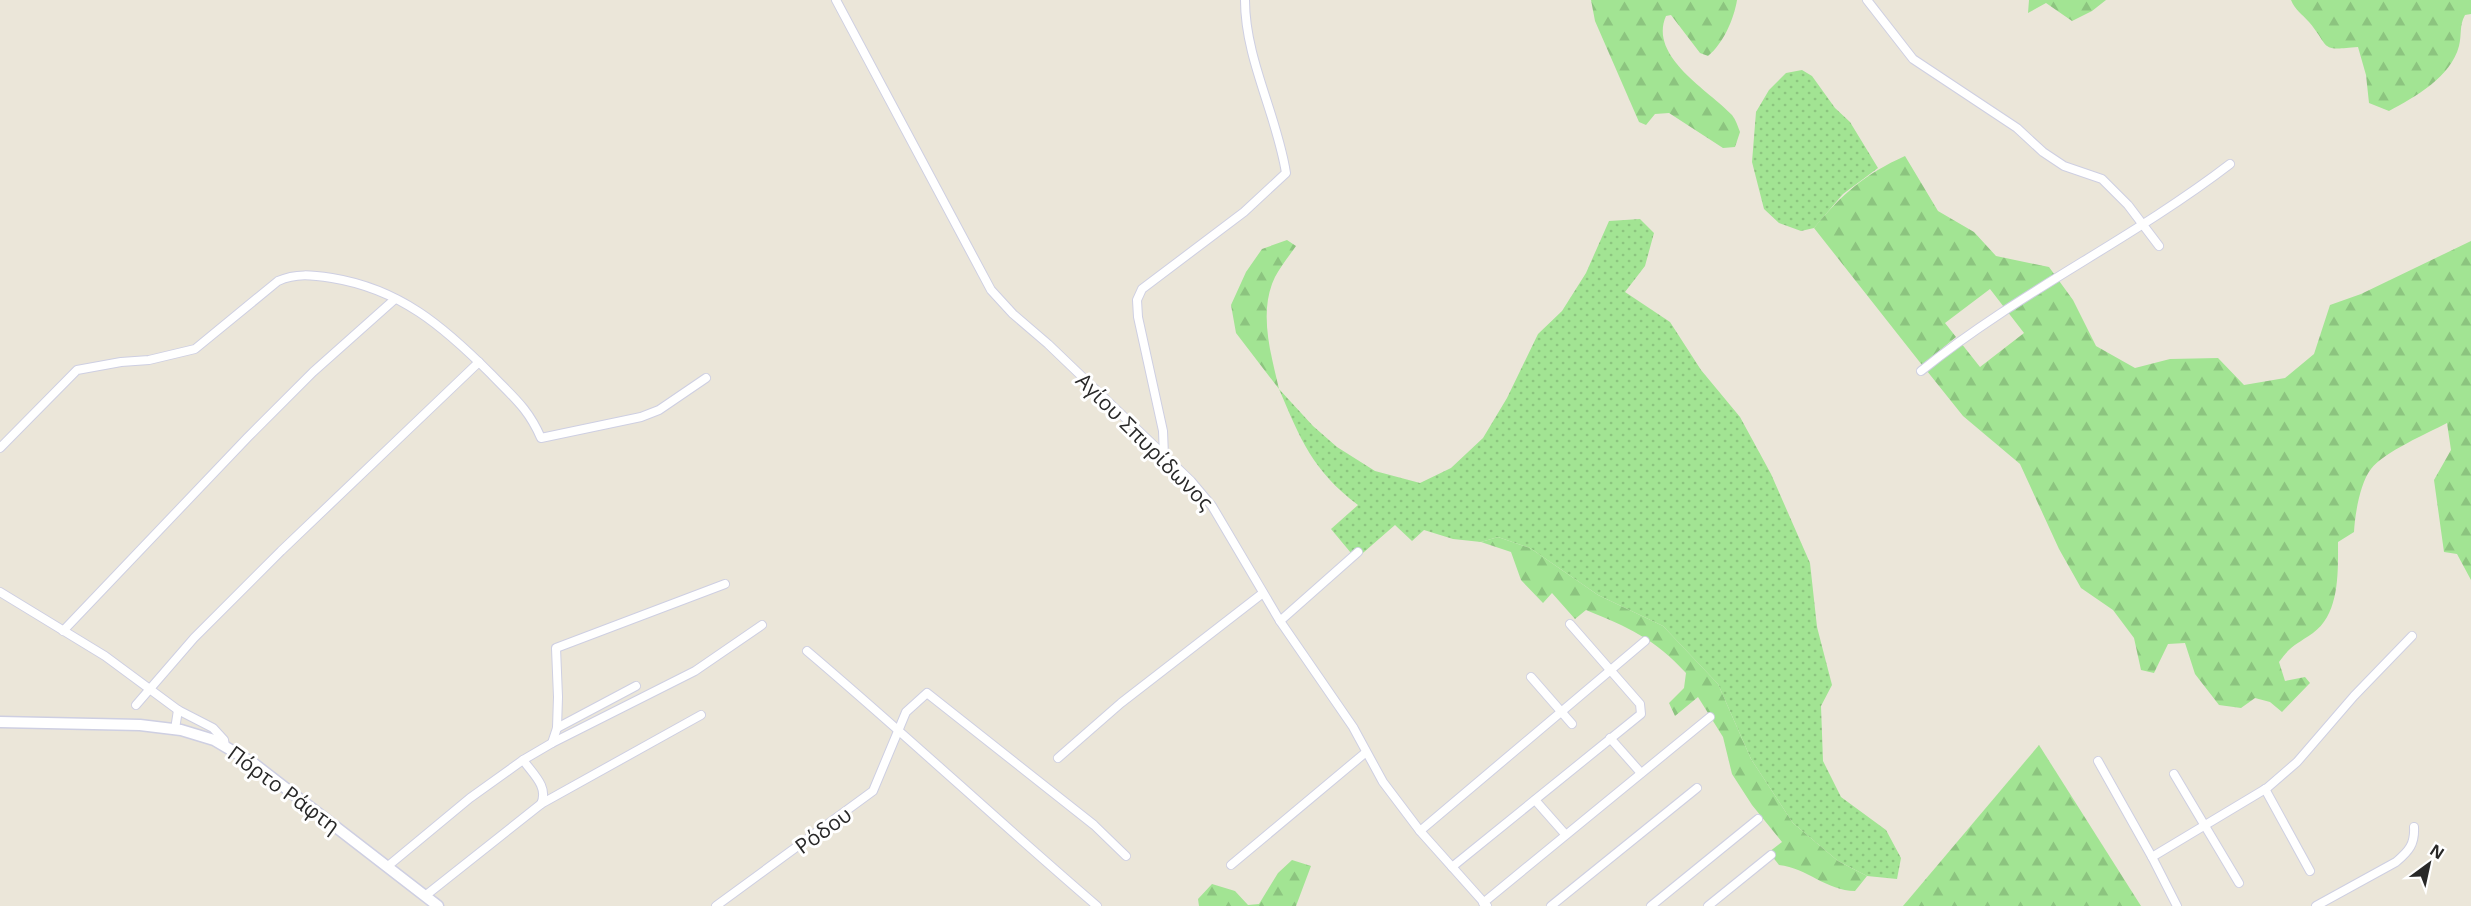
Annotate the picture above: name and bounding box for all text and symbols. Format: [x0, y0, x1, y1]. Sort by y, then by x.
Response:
street label: Αγίου Σπυρίδωνος [1070, 366, 1220, 516]
street label: Πόρτο Ράφτη [222, 739, 346, 839]
street label: Ρόδου [789, 800, 857, 860]
north arrow [2399, 834, 2459, 894]
text: N [2426, 839, 2449, 864]

